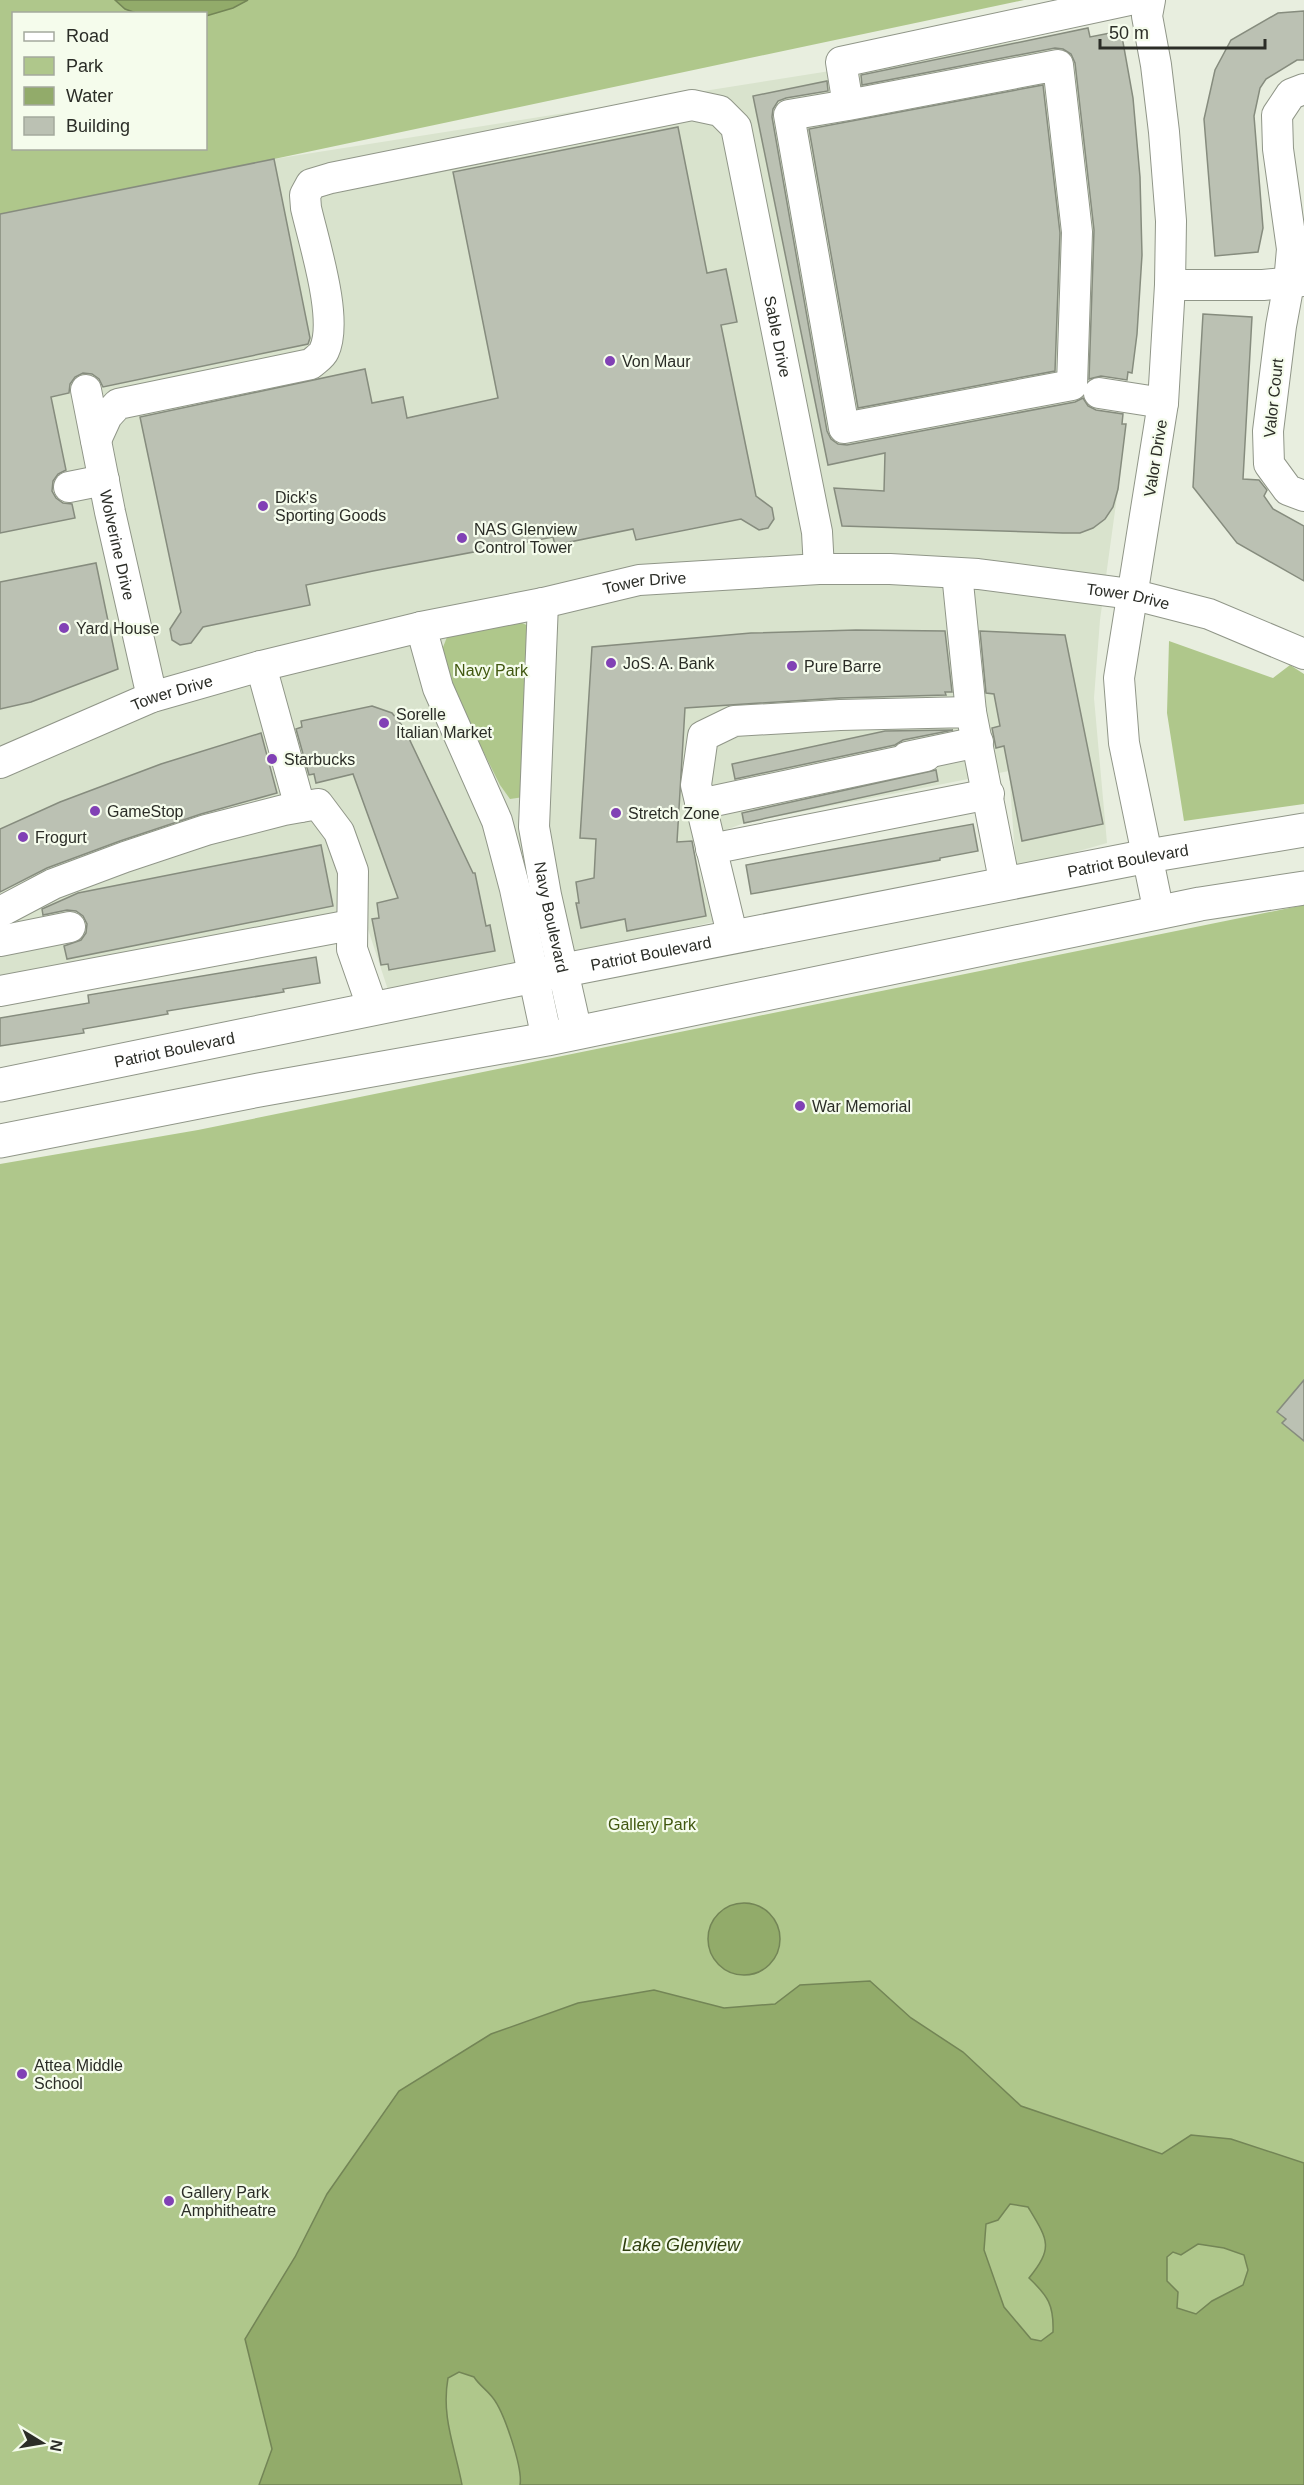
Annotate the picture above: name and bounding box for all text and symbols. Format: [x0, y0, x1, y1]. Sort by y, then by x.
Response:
legend [12, 12, 207, 150]
scale bar [1100, 12, 1265, 50]
text: 50 m [1109, 23, 1149, 43]
text: Road [66, 26, 109, 46]
text: Park [66, 56, 104, 76]
text: Water [66, 86, 113, 106]
text: Building [66, 116, 130, 136]
street label: Sable Drive [761, 294, 794, 379]
place label: Von Maur [622, 353, 691, 370]
marker: Von Maur [603, 354, 617, 368]
street label: Valor Court [1261, 357, 1286, 439]
street label: Valor Drive [1141, 418, 1170, 498]
street label: Wolverine Drive [97, 488, 138, 602]
place label: Dick's Sporting Goods [275, 489, 386, 524]
marker: Dick's Sporting Goods [256, 499, 270, 513]
place label: NAS Glenview Control Tower [474, 521, 578, 556]
marker: NAS Glenview Control Tower [455, 531, 469, 545]
street label: Tower Drive [601, 569, 687, 597]
street label: Tower Drive [1085, 580, 1172, 613]
place label: Yard House [76, 620, 159, 637]
marker: Yard House [57, 621, 71, 635]
place label: JoS. A. Bank [623, 655, 716, 672]
marker: JoS. A. Bank [604, 656, 618, 670]
place label: Pure Barre [804, 658, 881, 675]
marker: Pure Barre [785, 659, 799, 673]
park label: Navy Park [454, 662, 529, 679]
street label: Tower Drive [129, 672, 215, 714]
place label: Sorelle Italian Market [396, 706, 493, 741]
marker: Sorelle Italian Market [377, 716, 391, 730]
place label: Starbucks [284, 751, 355, 768]
marker: Starbucks [265, 752, 279, 766]
place label: GameStop [107, 803, 184, 820]
marker: GameStop [88, 804, 102, 818]
place label: Stretch Zone [628, 805, 720, 822]
marker: Stretch Zone [609, 806, 623, 820]
place label: Frogurt [35, 829, 87, 846]
marker: Frogurt [16, 830, 30, 844]
street label: Patriot Boulevard [1066, 841, 1190, 881]
street label: Navy Boulevard [531, 860, 571, 974]
street label: Patriot Boulevard [589, 934, 713, 974]
street label: Patriot Boulevard [113, 1029, 236, 1071]
place label: War Memorial [812, 1098, 911, 1115]
marker: War Memorial [793, 1099, 807, 1113]
park label: Gallery Park [608, 1816, 697, 1833]
place label: Attea Middle School [34, 2057, 123, 2092]
marker: Attea Middle School [15, 2067, 29, 2081]
place label: Gallery Park Amphitheatre [181, 2184, 276, 2219]
marker: Gallery Park Amphitheatre [162, 2194, 176, 2208]
water label: Lake Glenview [622, 2235, 741, 2255]
north arrow [12, 2413, 72, 2473]
text: N [47, 2438, 66, 2453]

